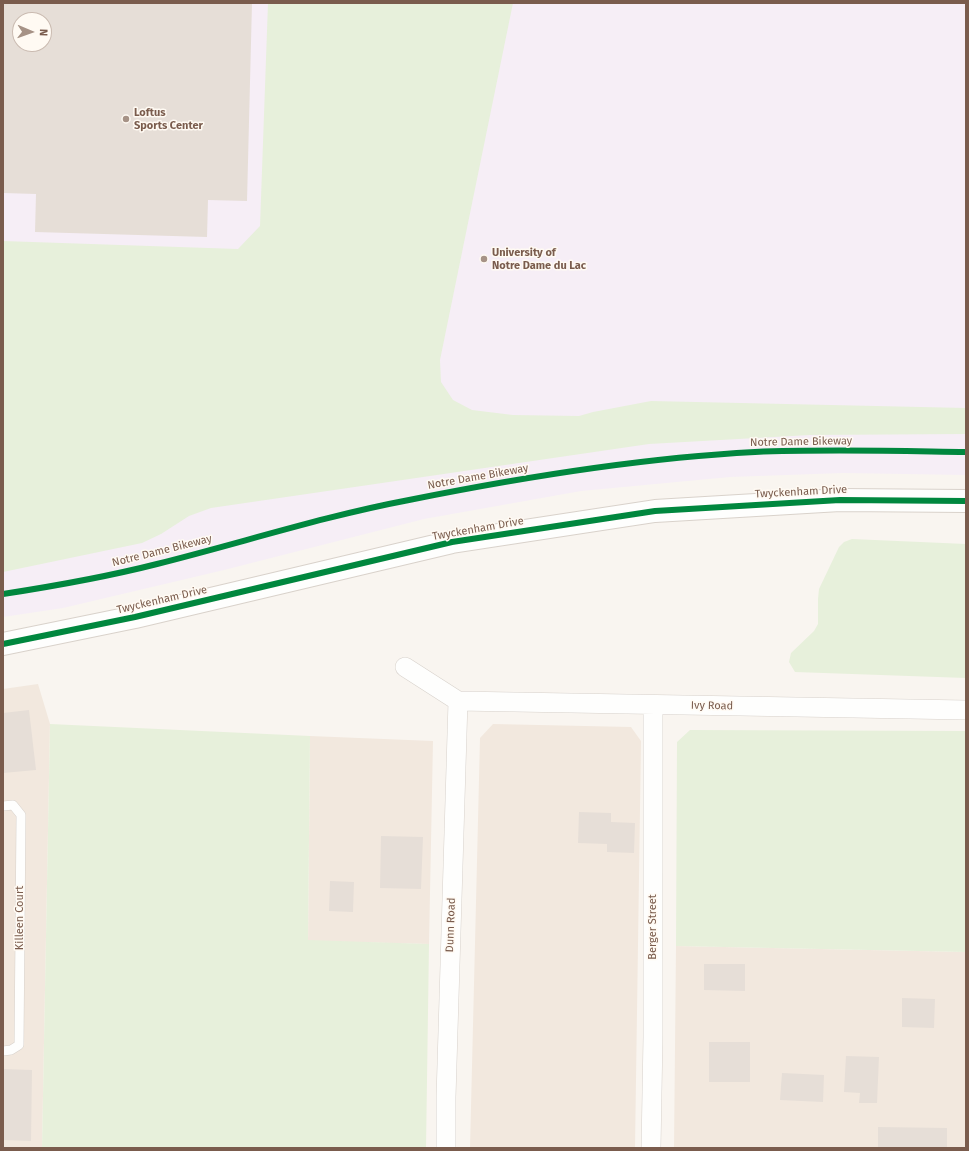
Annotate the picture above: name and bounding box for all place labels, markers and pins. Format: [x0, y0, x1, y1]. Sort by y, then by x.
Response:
place label: Loftus Sports Center [134, 106, 203, 132]
marker: Loftus Sports Center [121, 114, 131, 124]
place label: University of Notre Dame du Lac [492, 246, 586, 272]
marker: University of Notre Dame du Lac [479, 254, 489, 264]

